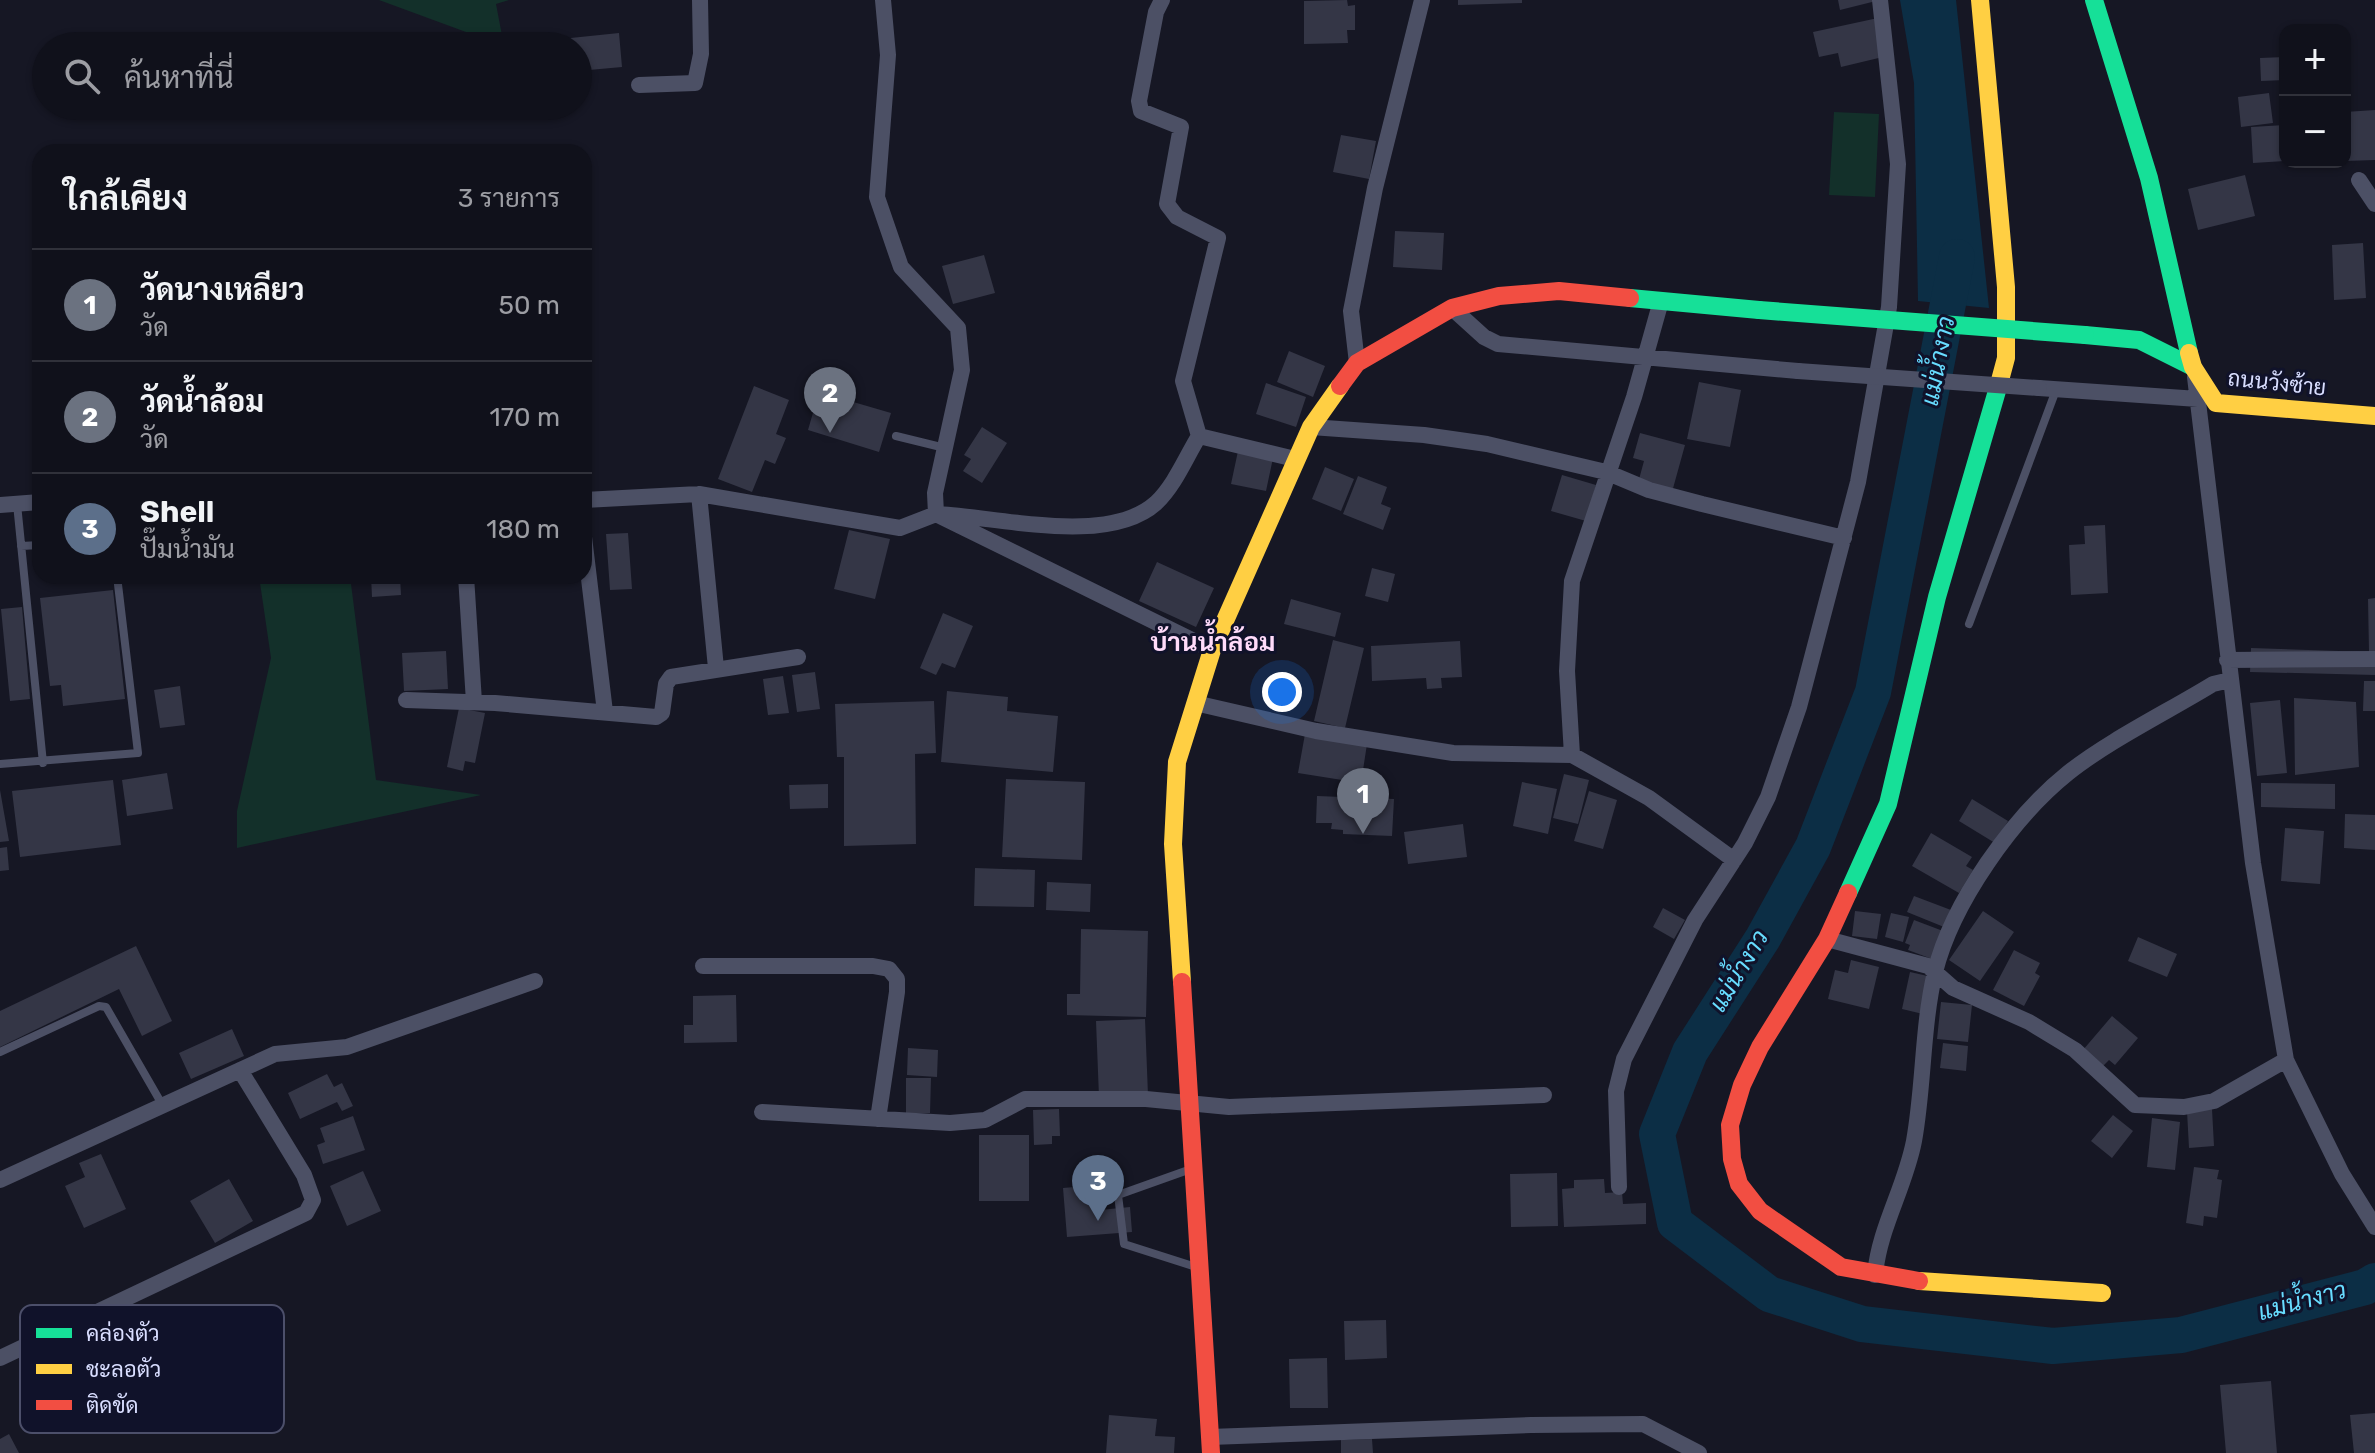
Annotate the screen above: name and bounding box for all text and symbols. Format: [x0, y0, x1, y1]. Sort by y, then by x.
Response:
map controls [2279, 24, 2351, 168]
button: + [2279, 24, 2351, 96]
search box [32, 32, 592, 120]
icon: search [60, 54, 104, 98]
text: ค้นหาที่นี่ [124, 60, 234, 96]
button: − [2279, 96, 2351, 168]
text: ใกล้เคียง [64, 178, 188, 219]
text: 3 รายการ [458, 183, 560, 214]
text: วัดนางเหลียว [140, 272, 305, 308]
text: 1 [84, 290, 96, 321]
text: 50 m [499, 290, 560, 321]
text: วัด [140, 312, 169, 343]
water label: แม่น้ำงาว [1910, 313, 1960, 408]
street label: ถนนวังซ้าย [2226, 363, 2328, 402]
pin: 2 [804, 367, 856, 433]
text: วัดน้ำล้อม [140, 384, 264, 420]
text: 2 [82, 402, 98, 433]
text: 170 m [490, 402, 560, 433]
text: วัด [140, 424, 169, 455]
text: Shell [140, 494, 214, 530]
text: 3 [81, 514, 99, 545]
text: 180 m [486, 514, 560, 545]
text: ปั๊มน้ำมัน [140, 534, 235, 565]
district label: บ้านน้ำล้อม [1151, 618, 1275, 658]
your location [1262, 672, 1302, 712]
pin: 1 [1337, 768, 1389, 834]
water label: แม่น้ำงาว [1699, 922, 1774, 1017]
pin: 3 [1072, 1155, 1124, 1221]
water label: แม่น้ำงาว [2253, 1270, 2349, 1326]
legend [20, 1305, 284, 1433]
text: คล่องตัว [86, 1320, 160, 1347]
text: ชะลอตัว [86, 1356, 161, 1383]
text: ติดขัด [86, 1392, 138, 1419]

